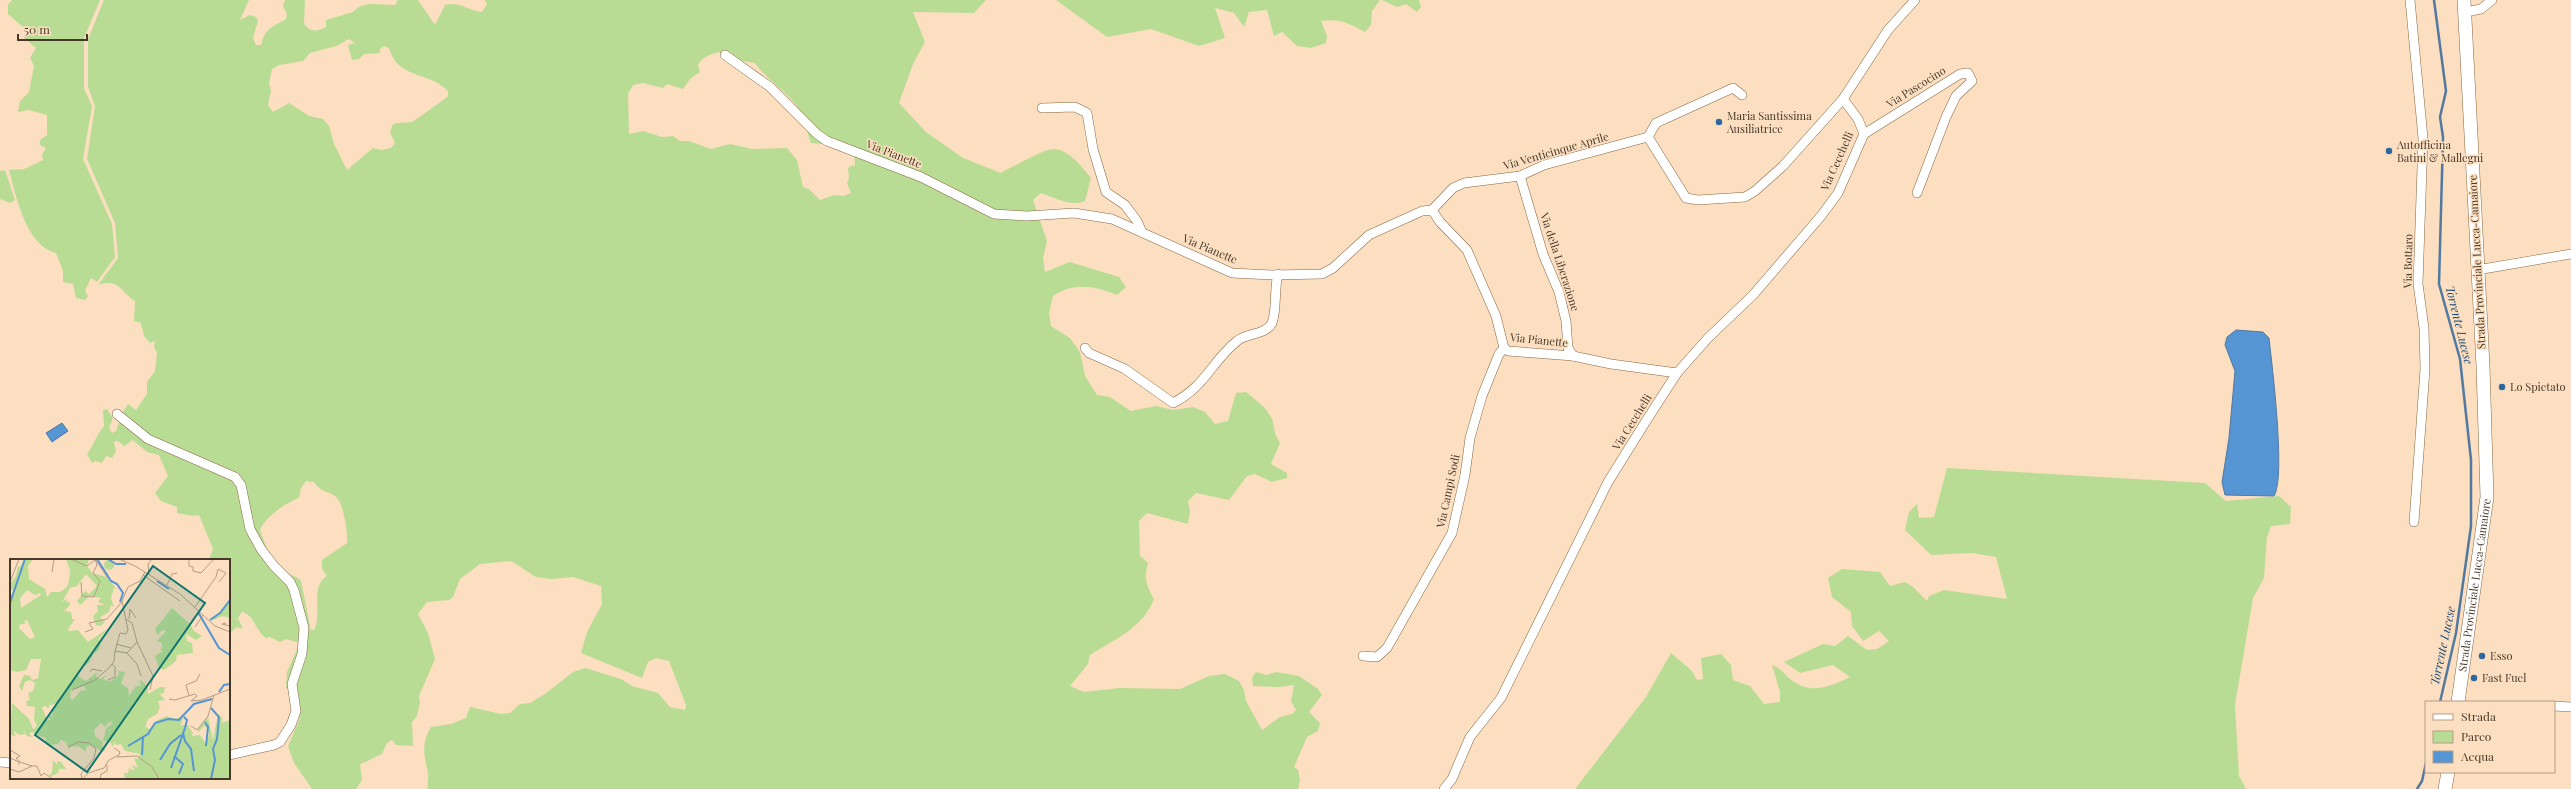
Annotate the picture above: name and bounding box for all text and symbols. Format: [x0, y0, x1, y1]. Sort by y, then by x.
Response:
scale bar [18, 16, 87, 42]
text: 50 m [24, 21, 50, 37]
street label: Via Pascocino [1882, 62, 1948, 111]
place label: Maria Santissima Ausiliatrice [1726, 108, 1812, 136]
marker: Maria Santissima Ausiliatrice [1714, 117, 1724, 127]
street label: Via Venticinque Aprile [1501, 128, 1611, 173]
street label: Via Cecchelli [1816, 129, 1856, 194]
street label: Via Pianette [863, 136, 924, 171]
place label: Autofficina Batini & Mallegni [2396, 137, 2483, 165]
marker: Autofficina Batini & Mallegni [2384, 146, 2394, 156]
street label: Strada Provinciale Lucca-Camaiore [2464, 174, 2489, 350]
street label: Via della Liberazione [1537, 210, 1584, 313]
street label: Via Pianette [1180, 230, 1240, 267]
street label: Via Bottaro [2400, 234, 2415, 289]
water label: Torrente Lucese [2442, 284, 2477, 366]
street label: Via Pianette [1508, 329, 1569, 350]
place label: Lo Spietato [2510, 379, 2566, 394]
marker: Lo Spietato [2497, 382, 2507, 392]
street label: Via Cecchelli [1608, 391, 1655, 453]
street label: Via Campi Sodi [1432, 453, 1463, 530]
street label: Strada Provinciale Lucca-Camaiore [2454, 497, 2494, 673]
inset map [10, 559, 230, 779]
water label: Torrente Lucese [2426, 605, 2458, 687]
place label: Esso [2490, 648, 2513, 663]
marker: Esso [2477, 651, 2487, 661]
place label: Fast Fuel [2482, 670, 2526, 685]
marker: Fast Fuel [2469, 673, 2479, 683]
legend [2425, 701, 2555, 773]
text: Strada [2461, 708, 2496, 724]
text: Parco [2461, 728, 2492, 744]
text: Acqua [2460, 748, 2494, 764]

